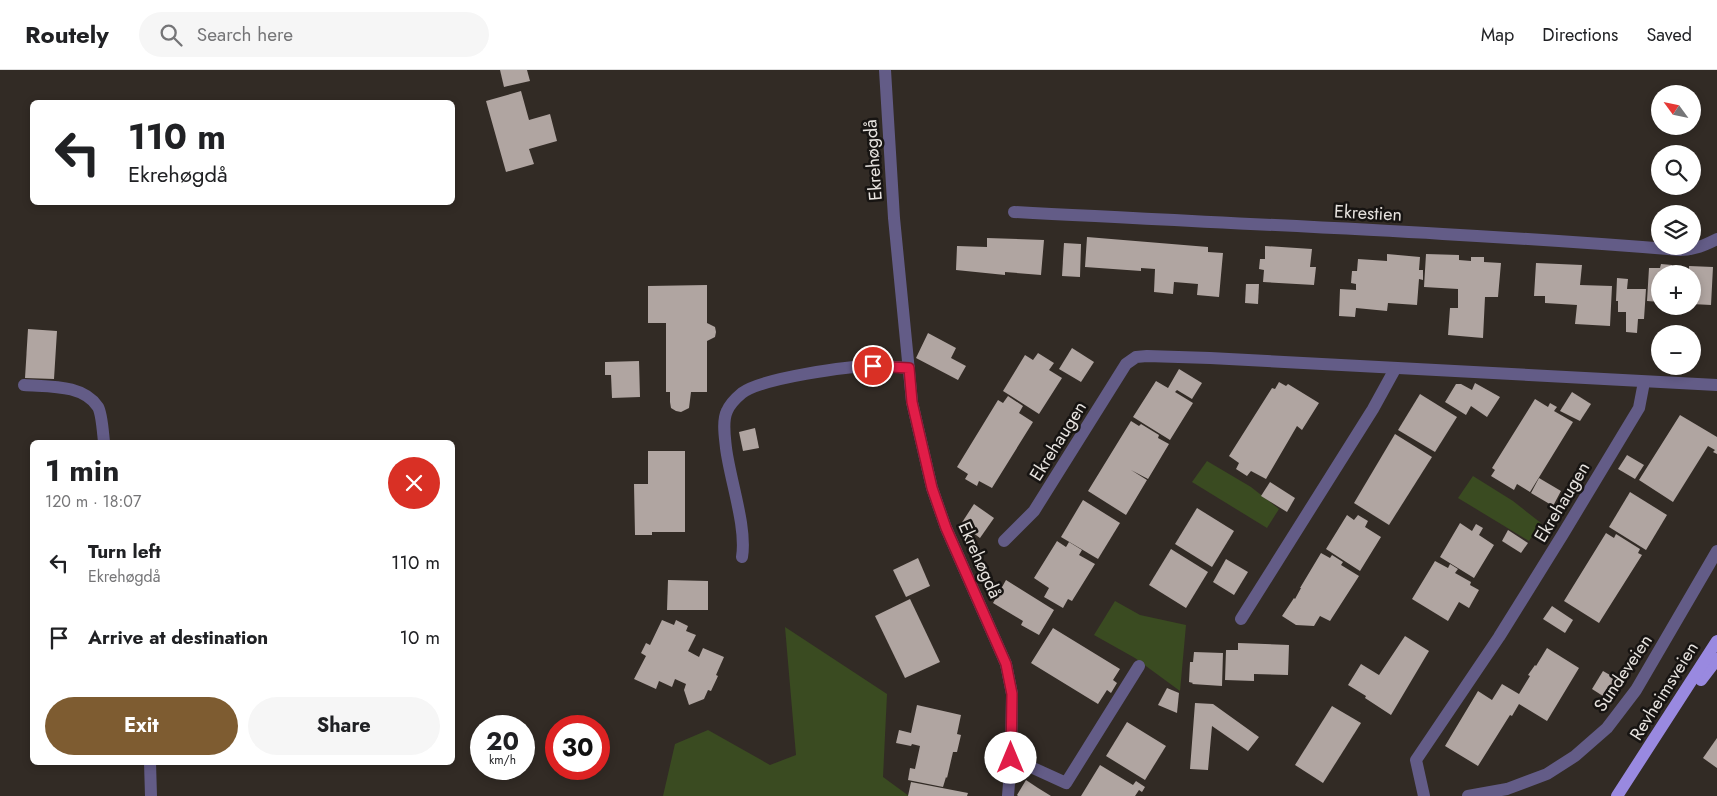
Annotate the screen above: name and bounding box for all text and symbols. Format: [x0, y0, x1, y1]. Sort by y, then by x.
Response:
search box [139, 12, 489, 57]
text: Routely [25, 17, 109, 52]
icon: search [157, 21, 185, 49]
text: Search here [197, 21, 293, 48]
text: Map [1481, 22, 1514, 48]
text: Directions [1542, 22, 1618, 48]
text: Saved [1646, 22, 1692, 48]
north arrow [1651, 85, 1701, 135]
map controls [1651, 85, 1701, 375]
text: 110 m [128, 112, 226, 162]
street label: Ekrehøgdå [857, 118, 889, 202]
icon: left [45, 120, 110, 185]
button: search [1651, 145, 1701, 195]
text: Ekrehøgdå [128, 158, 228, 190]
street label: Ekrestien [1333, 198, 1403, 228]
button: layers [1651, 205, 1701, 255]
button: + [1651, 265, 1701, 315]
button: − [1651, 325, 1701, 375]
pin [852, 345, 894, 387]
icon: arrive [859, 352, 887, 380]
street label: Ekrehaugen [1023, 396, 1093, 486]
text: 1 min [45, 449, 119, 492]
button: close [388, 457, 440, 509]
street label: Ekrehaugen [1528, 457, 1596, 547]
text: 120 m · 18:07 [45, 490, 141, 513]
street label: Ekrehøgdå [952, 517, 1008, 603]
text: Turn left [88, 538, 161, 565]
icon: left [45, 549, 73, 577]
text: 110 m [391, 549, 440, 576]
text: Ekrehøgdå [88, 565, 160, 588]
icon: arrive [45, 624, 73, 652]
text: Arrive at destination [88, 624, 268, 651]
text: 10 m [400, 624, 440, 651]
street label: Sundeveien [1588, 629, 1658, 717]
street label: Revheimsveien [1623, 637, 1705, 745]
button: Exit [45, 697, 238, 755]
button: Share [248, 697, 440, 755]
speed limit sign: 30 [545, 715, 610, 780]
text: 20 [486, 723, 519, 759]
position arrow [984, 731, 1036, 783]
text: km/h [489, 751, 516, 769]

